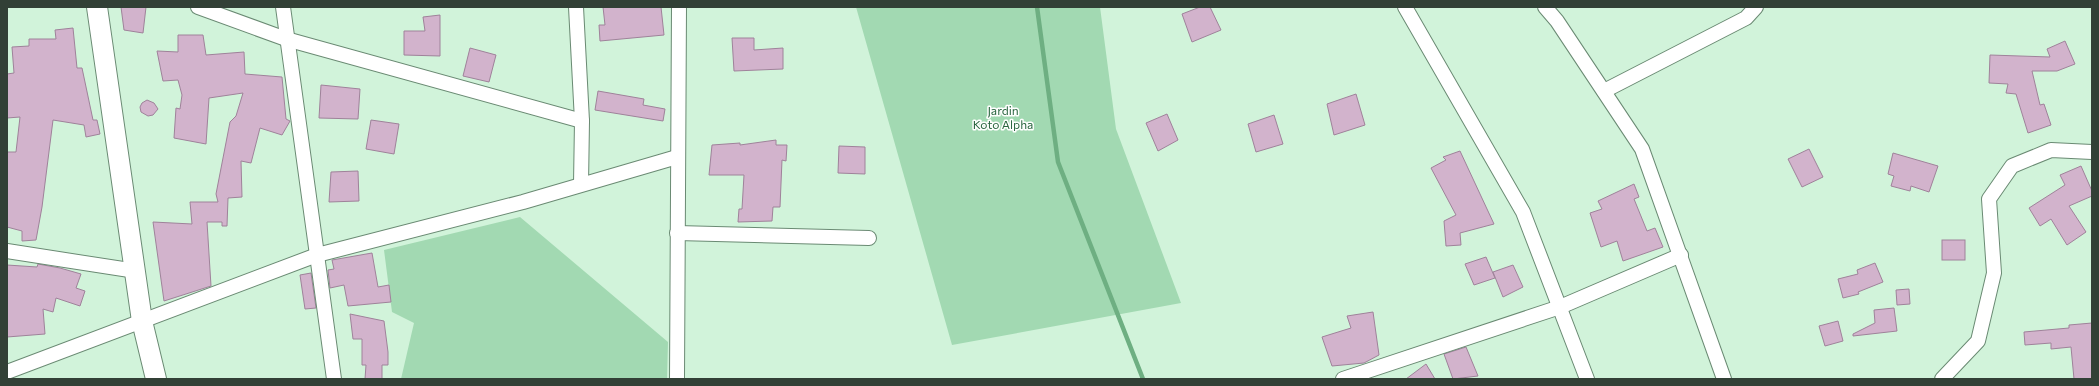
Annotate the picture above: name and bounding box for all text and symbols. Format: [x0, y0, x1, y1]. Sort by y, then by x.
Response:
park label: Jardin Koto Alpha [973, 103, 1033, 131]

